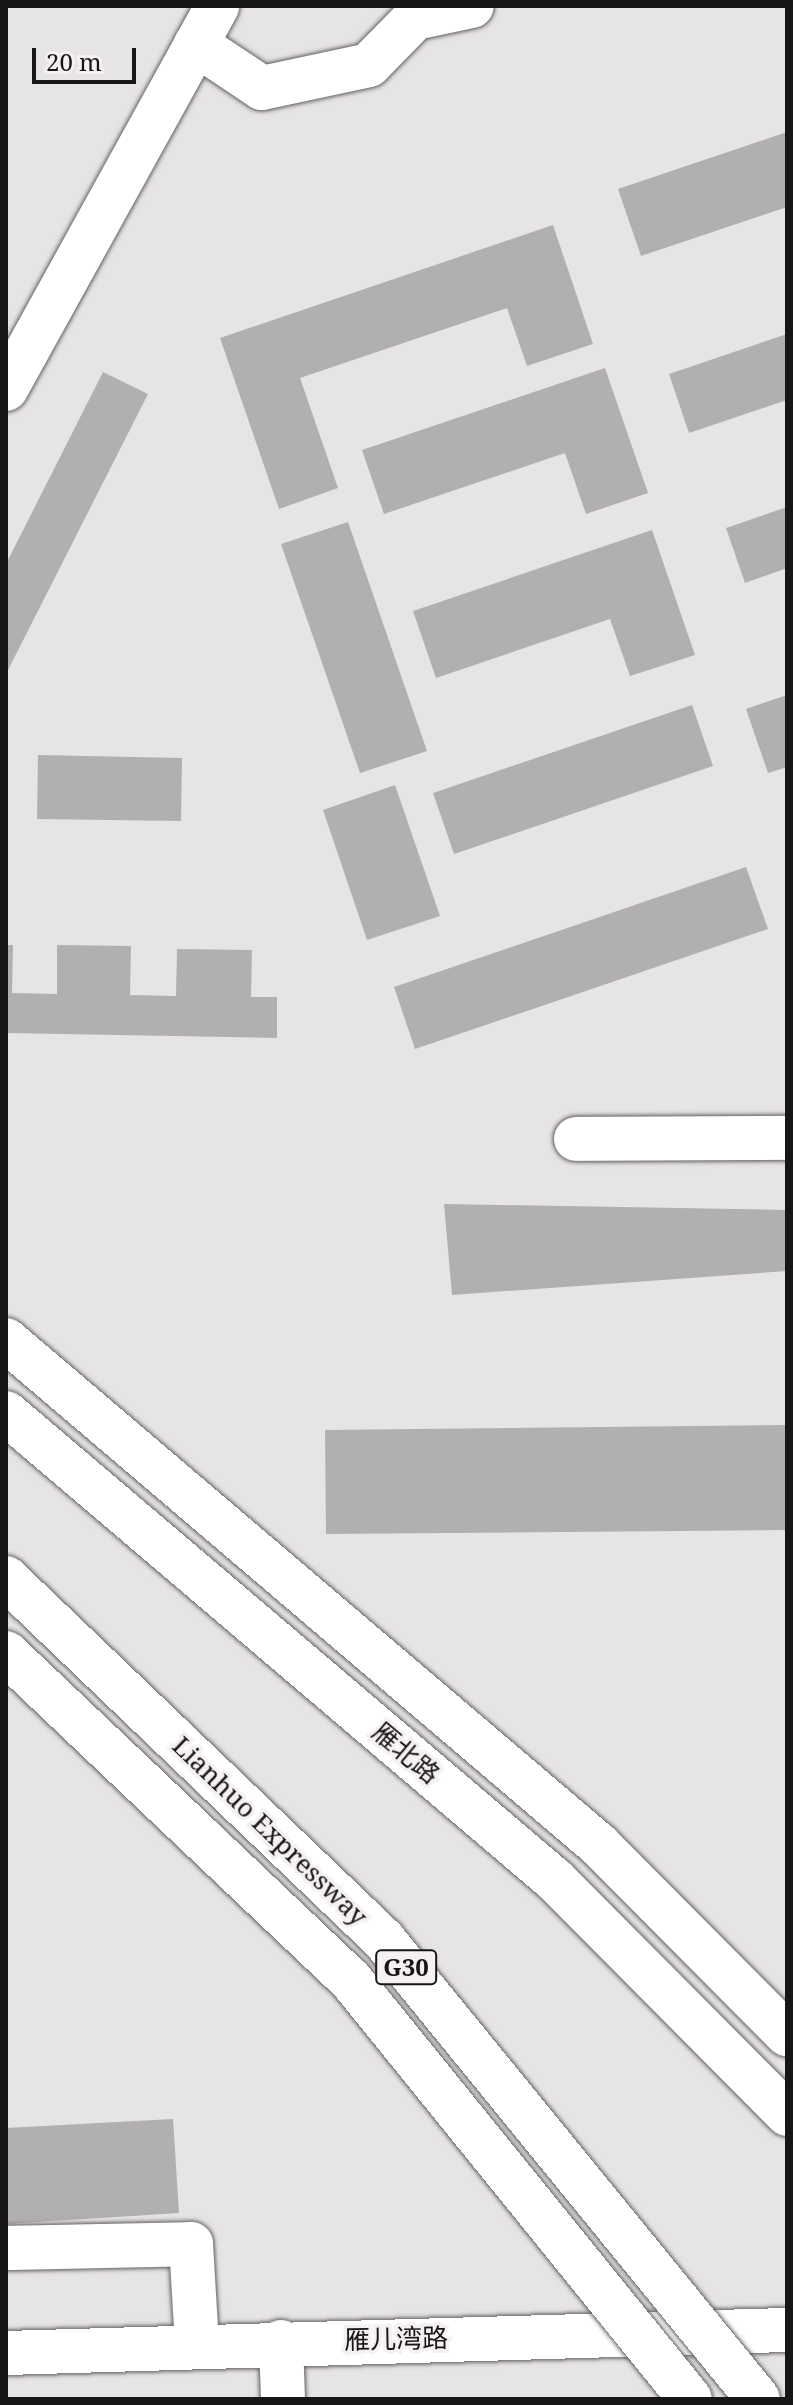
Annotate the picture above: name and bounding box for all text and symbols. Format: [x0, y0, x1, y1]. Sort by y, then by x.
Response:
scale bar [36, 32, 140, 82]
text: 20 m [46, 45, 102, 78]
street label: 雁北路 [366, 1716, 446, 1790]
street label: Lianhuo Expressway [166, 1730, 374, 1932]
road number: G30 [374, 1947, 438, 1987]
street label: 雁儿湾路 [344, 2322, 448, 2356]

